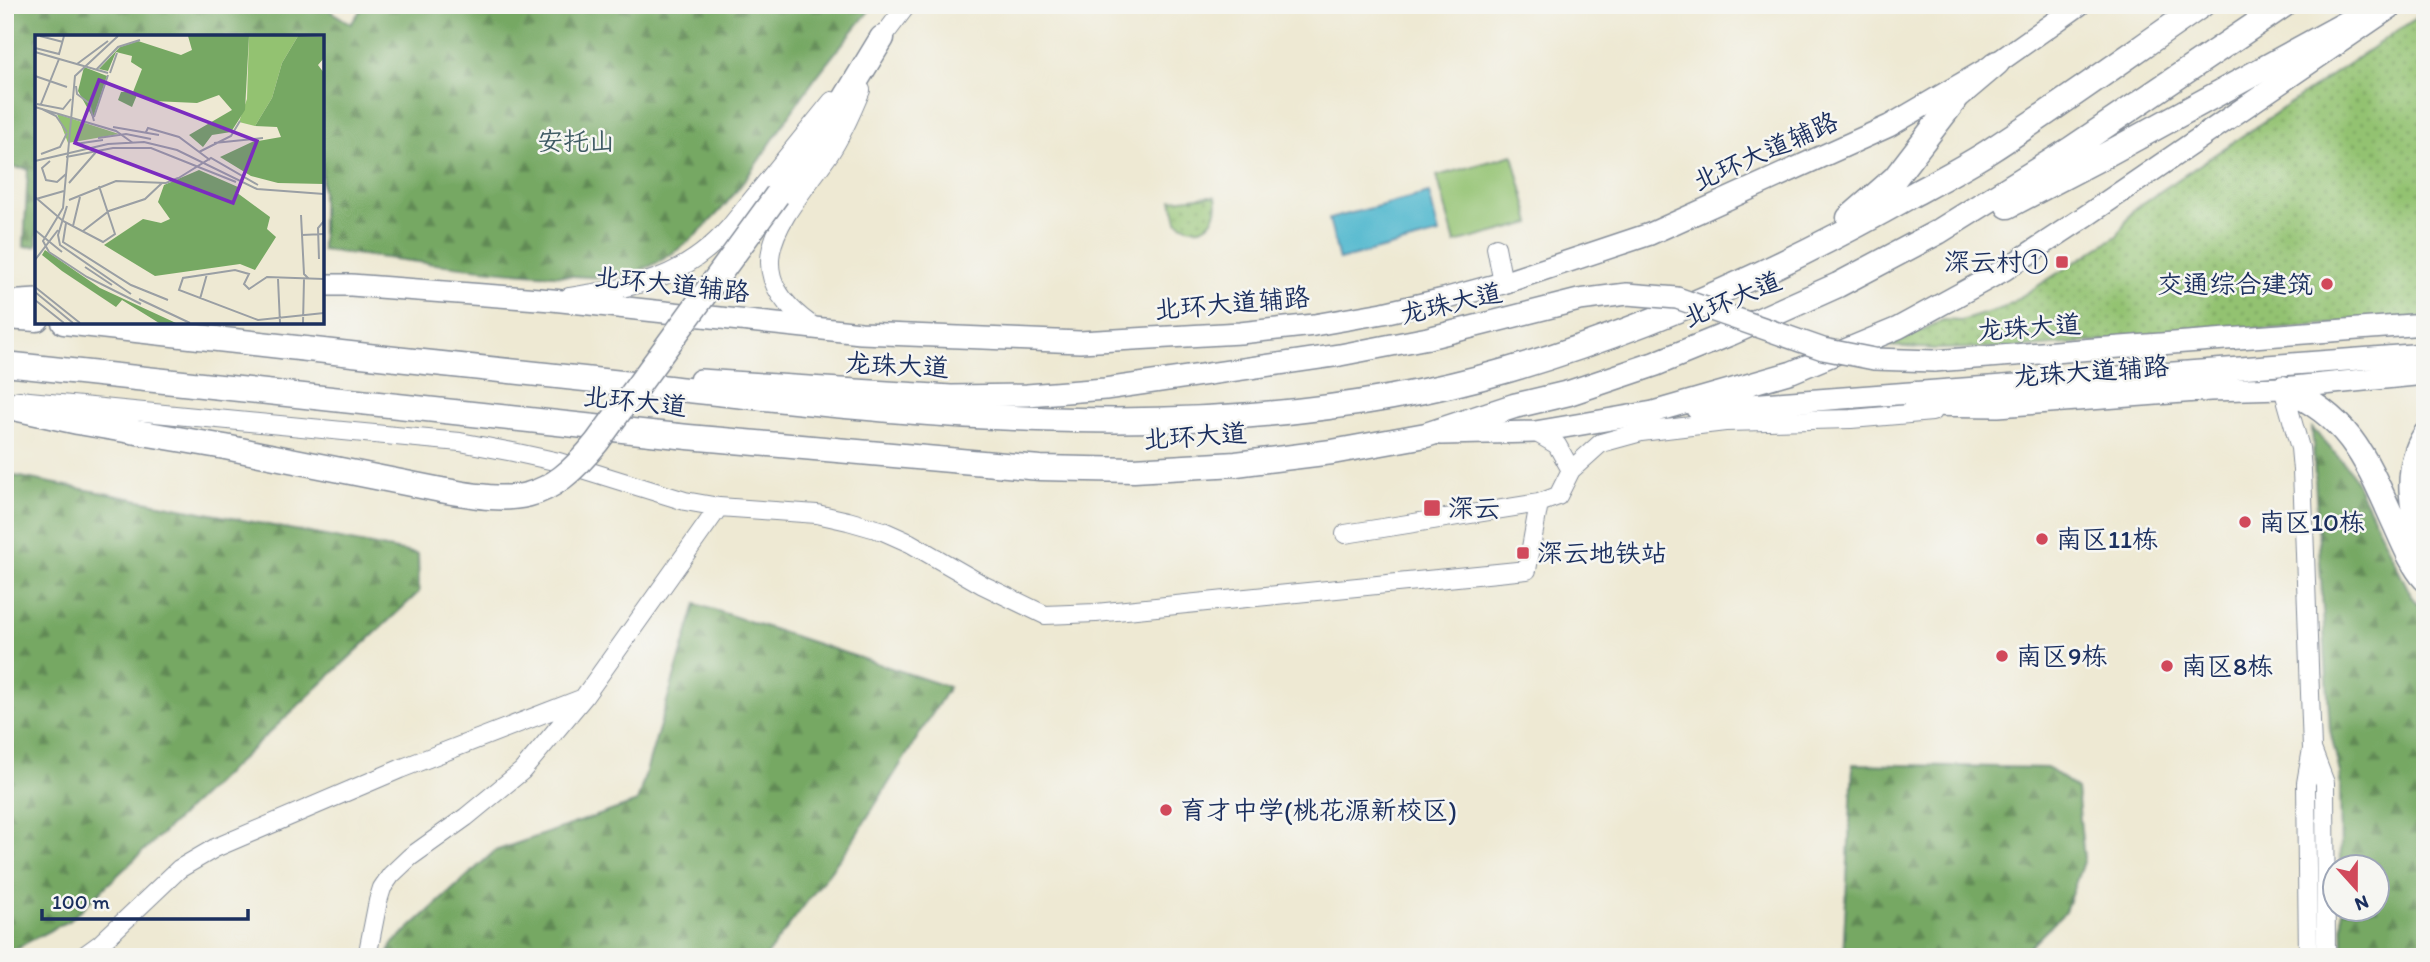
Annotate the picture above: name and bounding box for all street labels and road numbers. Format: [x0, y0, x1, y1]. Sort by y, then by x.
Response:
street label: 北环大道辅路 [1687, 105, 1843, 197]
street label: 北环大道辅路 [593, 260, 751, 308]
street label: 北环大道 [1678, 264, 1786, 334]
street label: 龙珠大道 [1397, 276, 1505, 330]
street label: 北环大道辅路 [1153, 280, 1311, 326]
street label: 龙珠大道 [1976, 307, 2082, 347]
street label: 龙珠大道 [844, 346, 950, 384]
street label: 龙珠大道辅路 [2012, 350, 2170, 392]
street label: 北环大道 [582, 380, 688, 422]
street label: 北环大道 [1142, 416, 1248, 456]

